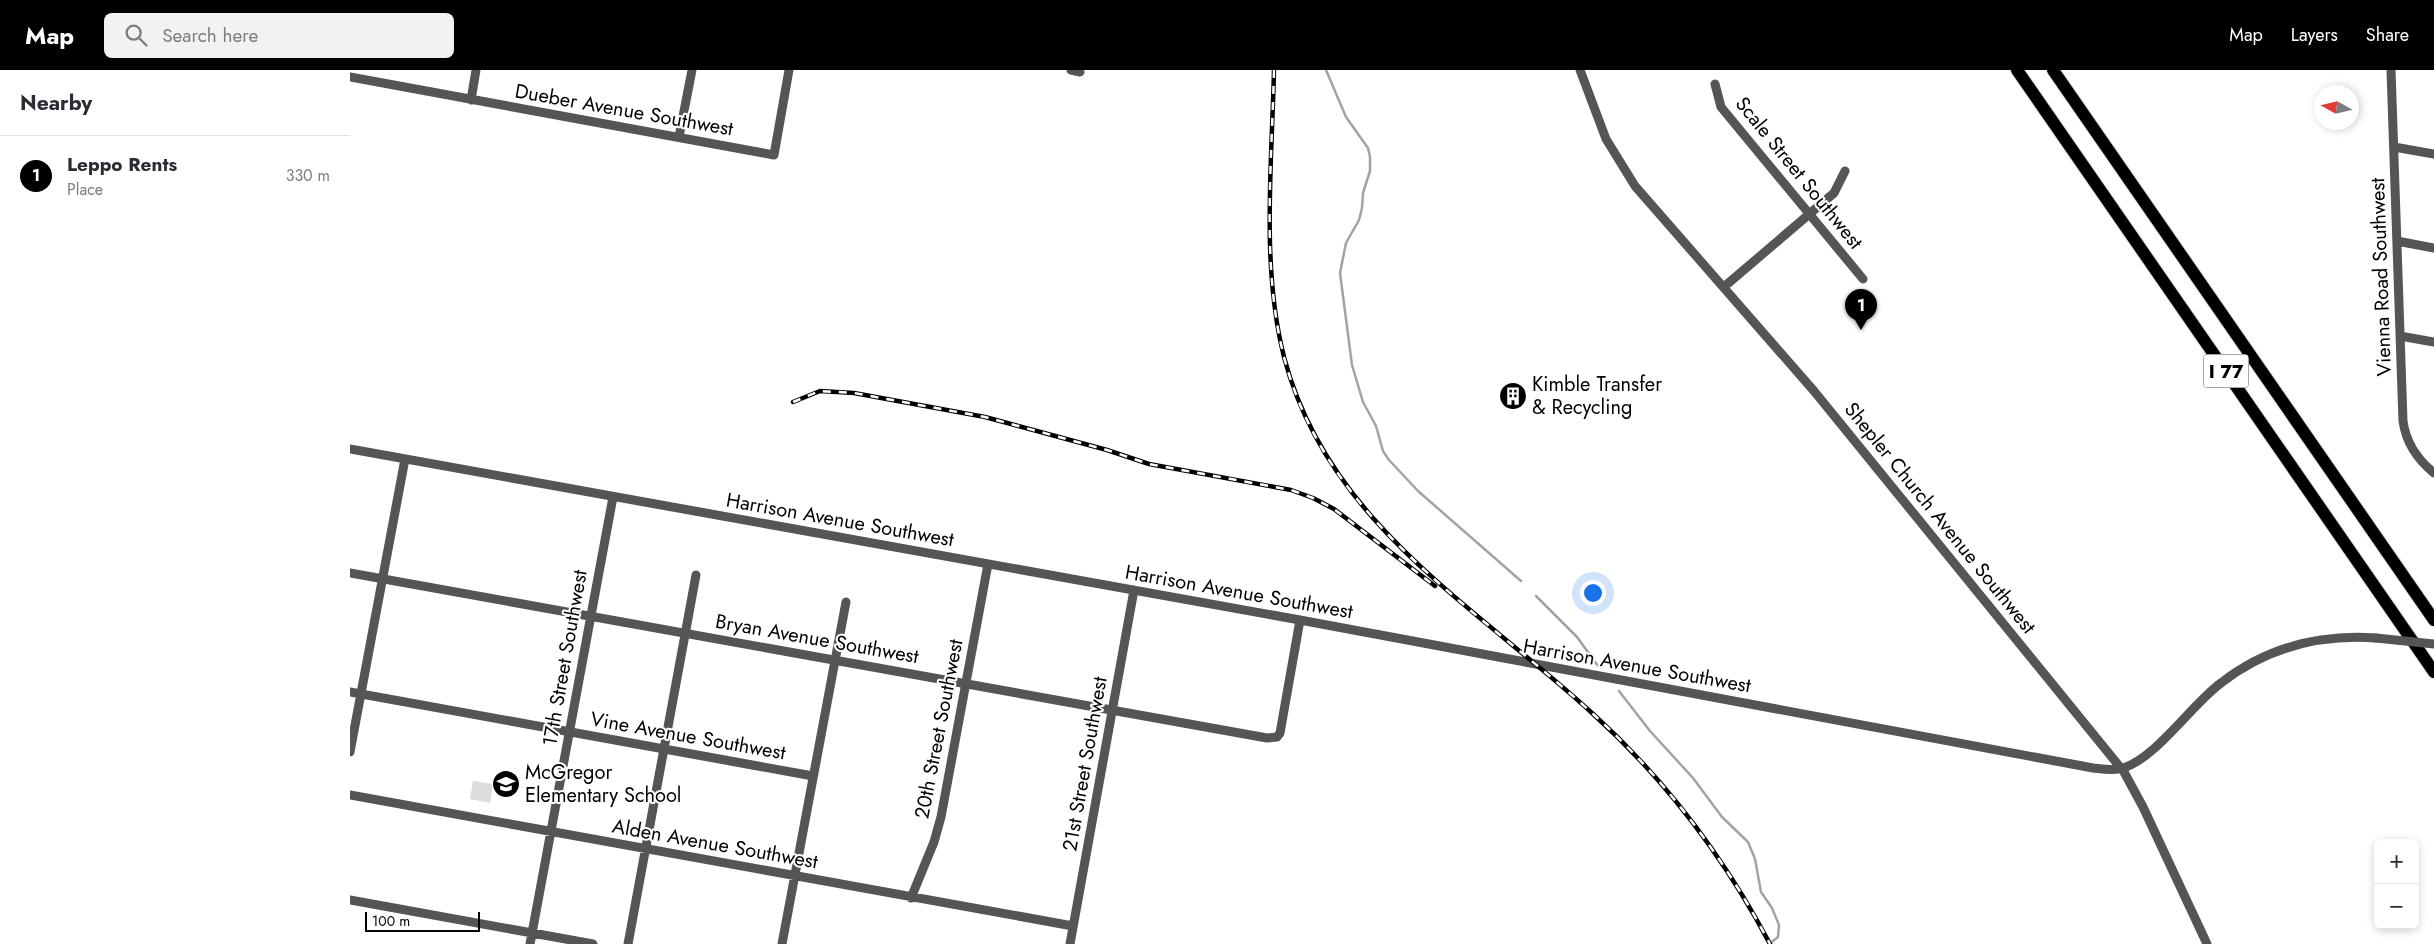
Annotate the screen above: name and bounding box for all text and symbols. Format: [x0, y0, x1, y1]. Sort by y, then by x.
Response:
search box [104, 13, 454, 58]
text: Map [25, 18, 74, 53]
icon: search [122, 21, 150, 49]
text: Search here [162, 22, 258, 49]
text: Map [2229, 22, 2263, 48]
text: Layers [2291, 22, 2338, 48]
text: Share [2366, 22, 2409, 48]
street label: Dueber Avenue Southwest [513, 77, 736, 144]
north arrow [2314, 85, 2359, 130]
text: Nearby [20, 88, 92, 118]
street label: Scale Street Southwest [1728, 91, 1870, 256]
text: Leppo Rents [67, 151, 177, 178]
text: 1 [32, 164, 40, 187]
text: 330 m [286, 164, 330, 187]
street label: Vienna Road Southwest [2363, 177, 2399, 377]
text: Place [67, 178, 103, 201]
pin: 1 [1845, 289, 1877, 330]
road number: I 77 [2204, 354, 2248, 388]
place label: Kimble Transfer & Recycling [1532, 370, 1662, 422]
building icon: Kimble Transfer & Recycling [1498, 381, 1528, 411]
street label: Shepler Church Avenue Southwest [1837, 396, 2043, 640]
street label: Harrison Avenue Southwest [724, 486, 956, 554]
street label: Harrison Avenue Southwest [1123, 558, 1355, 626]
street label: 17th Street Southwest [535, 567, 595, 748]
your location [1580, 580, 1606, 606]
street label: Bryan Avenue Southwest [713, 607, 921, 671]
street label: Harrison Avenue Southwest [1521, 632, 1753, 700]
street label: 20th Street Southwest [907, 636, 971, 821]
street label: 21st Street Southwest [1055, 674, 1115, 854]
street label: Vine Avenue Southwest [588, 705, 788, 767]
place label: McGregor Elementary School [525, 758, 681, 810]
school or university icon: McGregor Elementary School [491, 769, 521, 799]
street label: Alden Avenue Southwest [610, 812, 820, 876]
map controls [2374, 839, 2419, 929]
button: + [2374, 839, 2419, 884]
button: − [2374, 884, 2419, 929]
scale bar [365, 909, 480, 932]
text: 100 m [372, 911, 410, 931]

